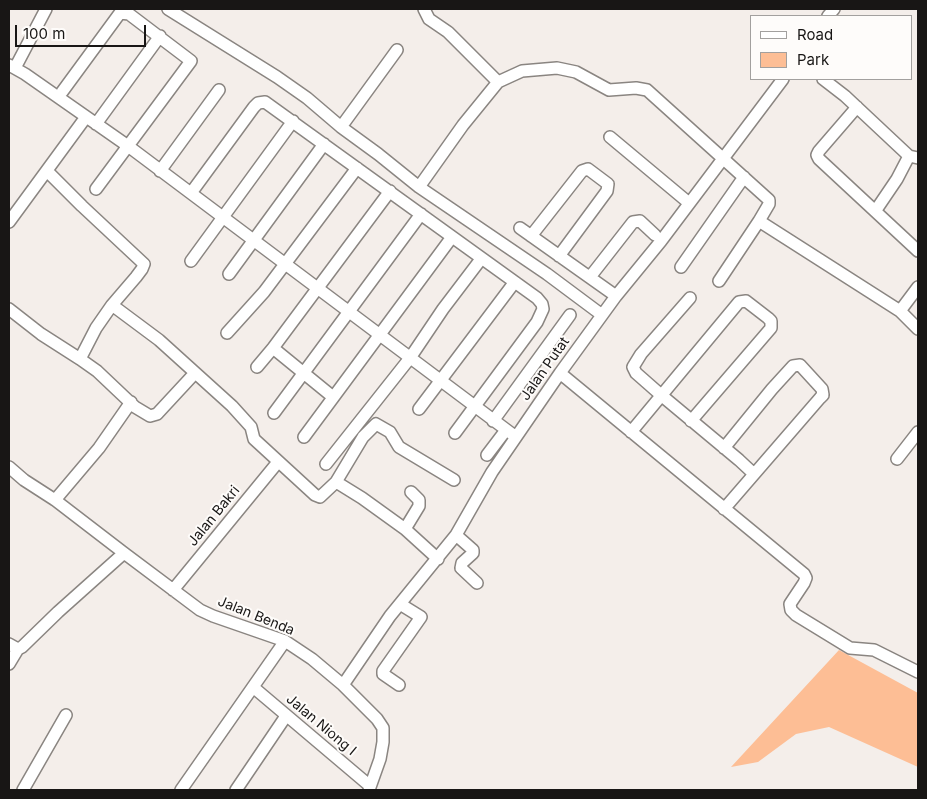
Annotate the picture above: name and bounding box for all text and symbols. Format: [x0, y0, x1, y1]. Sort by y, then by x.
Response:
scale bar [18, 15, 149, 47]
legend [750, 15, 912, 80]
text: 100 m [23, 24, 65, 43]
text: Road [797, 25, 833, 44]
text: Park [797, 50, 829, 69]
street label: Jalan Putat [517, 334, 573, 404]
street label: Jalan Bakri [185, 482, 243, 550]
street label: Jalan Benda [215, 593, 297, 639]
street label: Jalan Niong I [283, 691, 359, 759]

